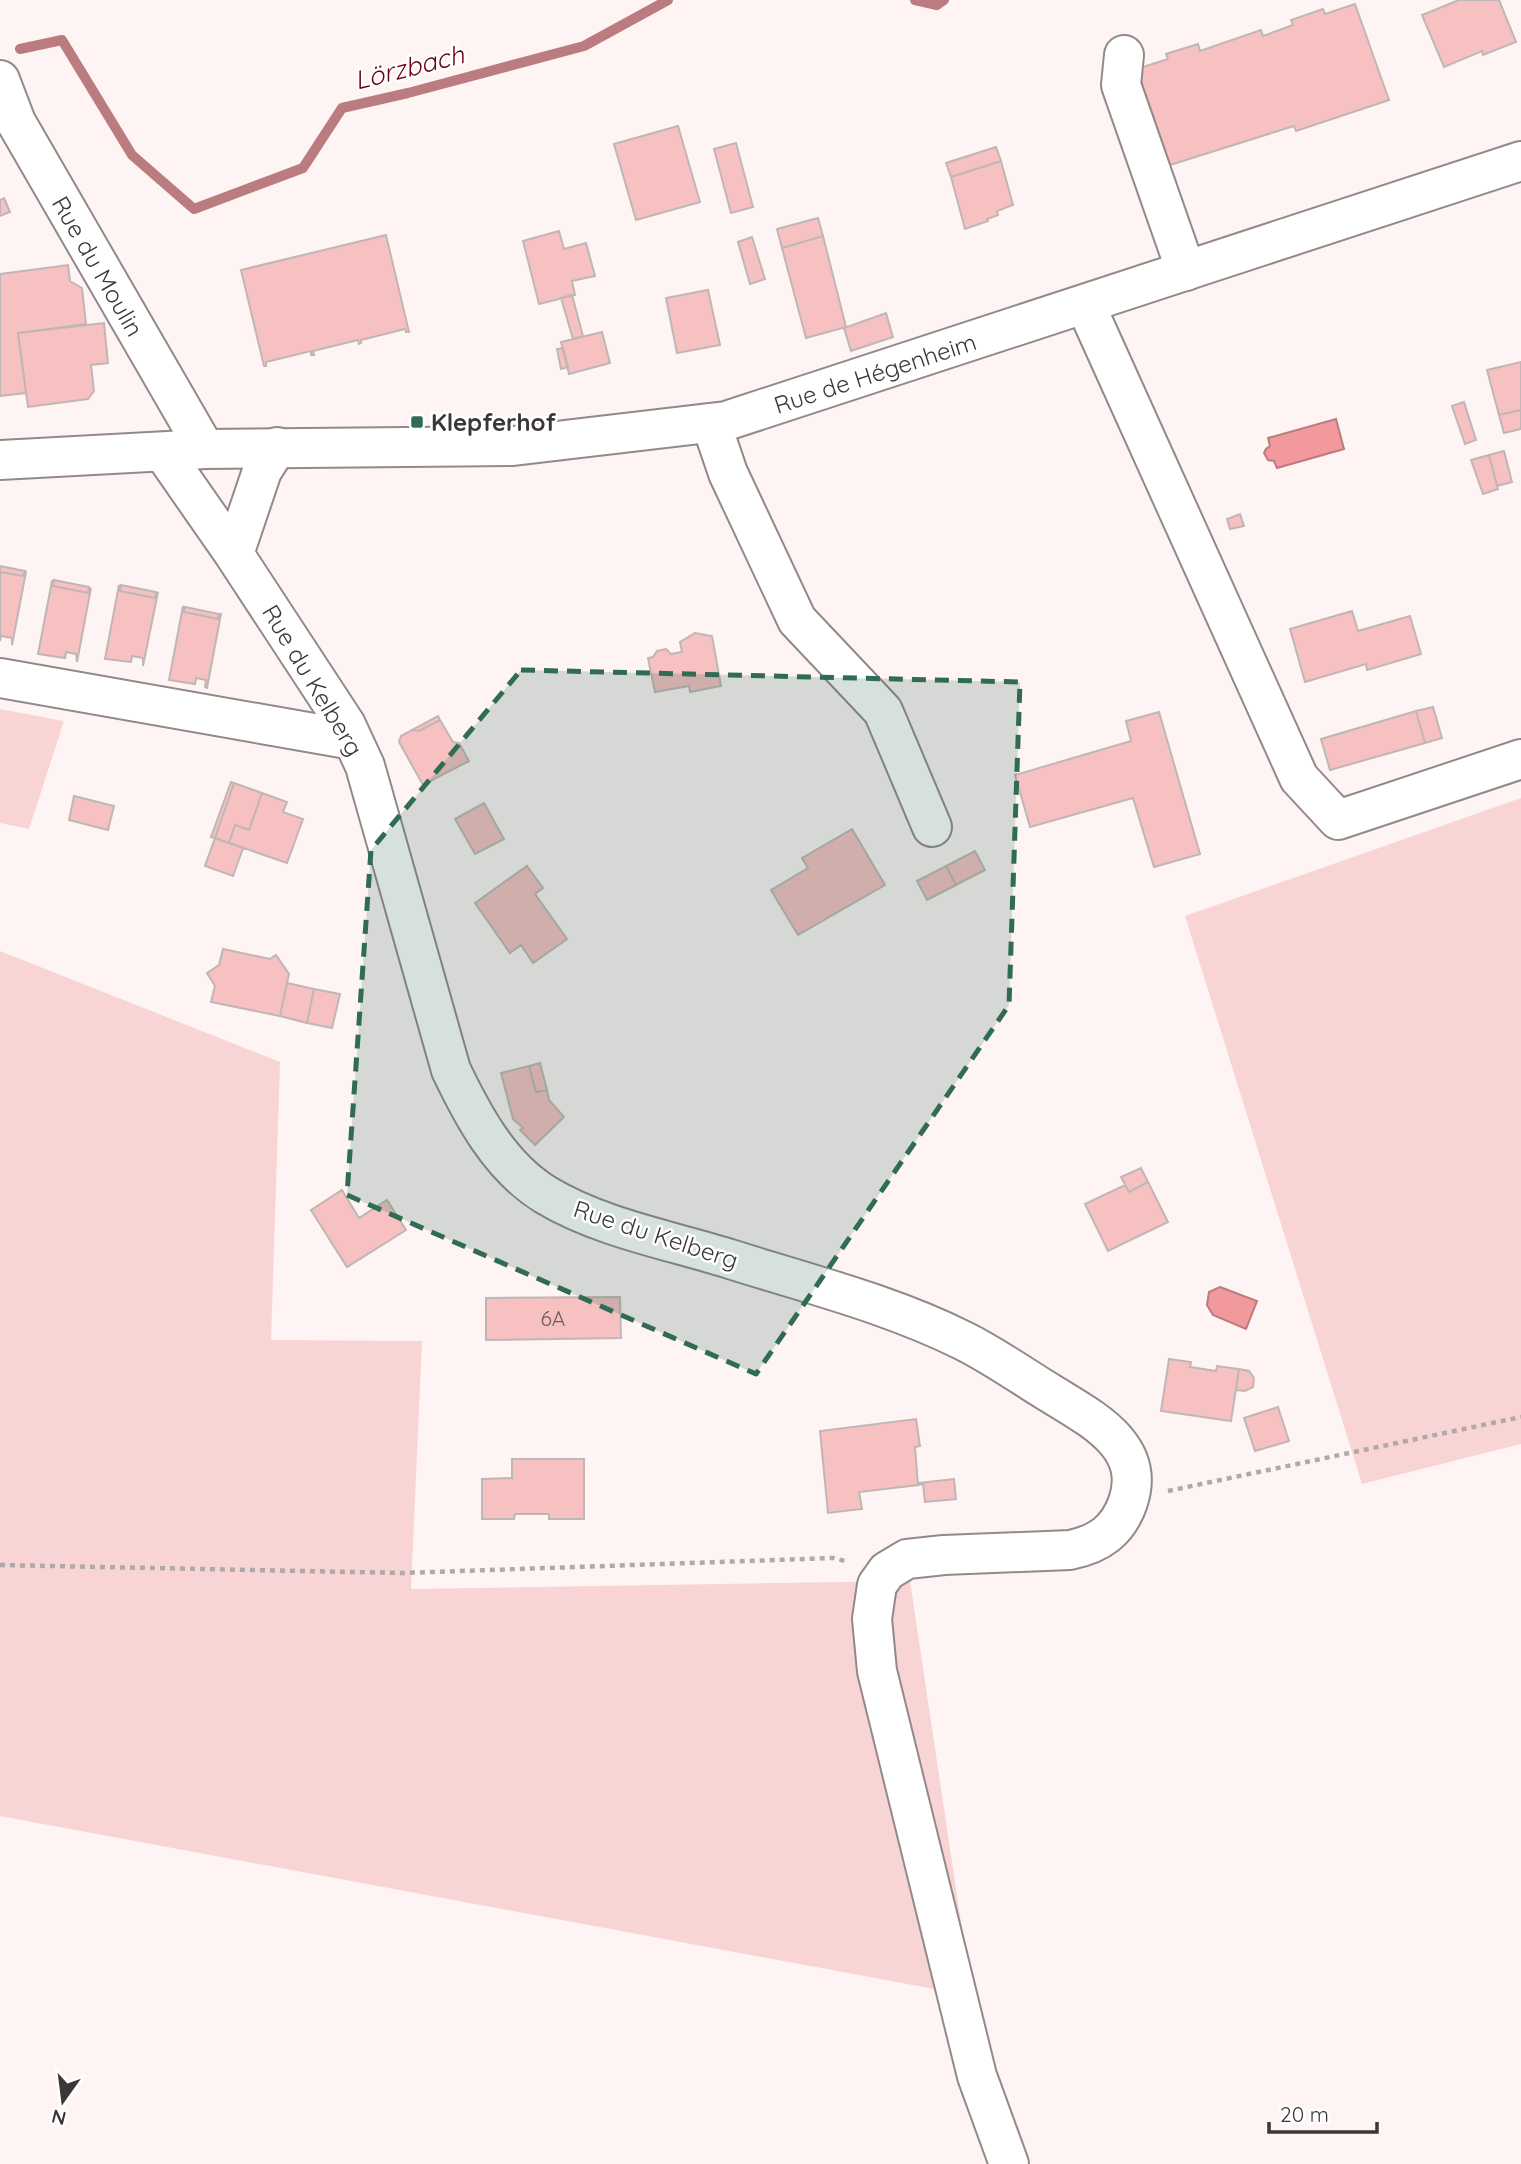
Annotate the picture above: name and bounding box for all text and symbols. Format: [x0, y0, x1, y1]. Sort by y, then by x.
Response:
water label: Lörzbach [351, 37, 468, 97]
street label: Rue du Moulin [46, 190, 150, 342]
street label: Rue de Hégenheim [770, 326, 980, 420]
place label: Klepferhof [431, 407, 557, 437]
marker: Klepferhof [409, 414, 425, 430]
street label: Rue du Kelberg [256, 599, 370, 761]
street label: Rue du Kelberg [570, 1193, 742, 1275]
house number: 6A [541, 1305, 565, 1331]
north arrow [28, 2066, 98, 2136]
scale bar [1269, 2090, 1378, 2134]
text: 20 m [1280, 2101, 1329, 2127]
text: N [49, 2104, 69, 2131]

